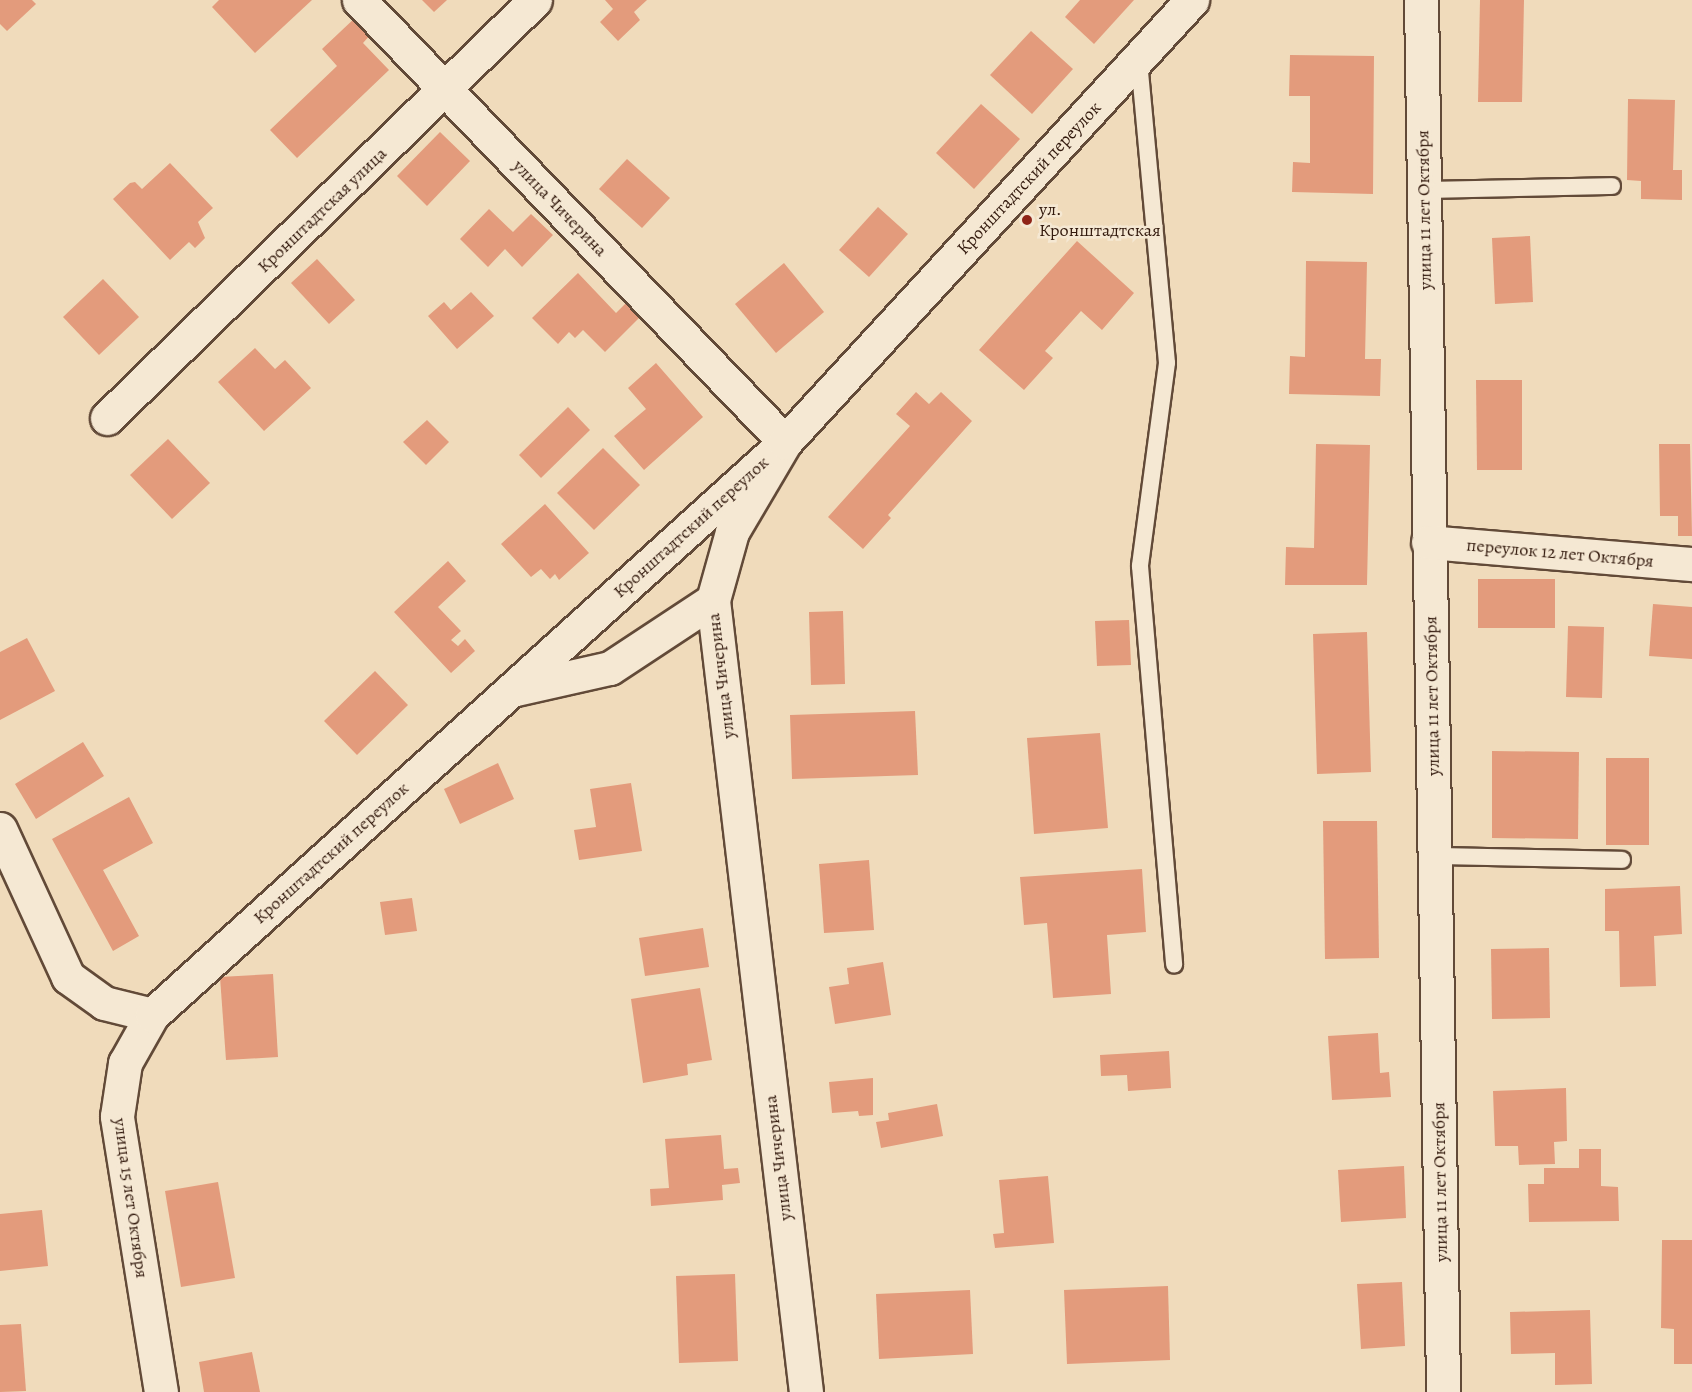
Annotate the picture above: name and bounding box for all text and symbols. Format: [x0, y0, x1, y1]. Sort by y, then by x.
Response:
street label: Кронштадтский переулок [952, 97, 1106, 259]
street label: улица 11 лет Октября [1412, 130, 1436, 290]
street label: Кронштадтская улица [253, 143, 391, 277]
street label: улица Чичерина [508, 155, 612, 261]
place label: ул. Кронштадтская [1039, 199, 1161, 242]
marker: ул. Кронштадтская [1020, 213, 1034, 227]
street label: Кронштадтский переулок [609, 452, 773, 602]
street label: переулок 12 лет Октября [1465, 534, 1655, 572]
street label: улица Чичерина [703, 612, 739, 740]
street label: улица 11 лет Октября [1420, 616, 1444, 776]
street label: Кронштадтский переулок [249, 778, 413, 928]
street label: улица Чичерина [760, 1094, 796, 1222]
street label: улица 11 лет Октября [1428, 1102, 1452, 1262]
street label: улица 15 лет Октября [109, 1117, 153, 1279]

